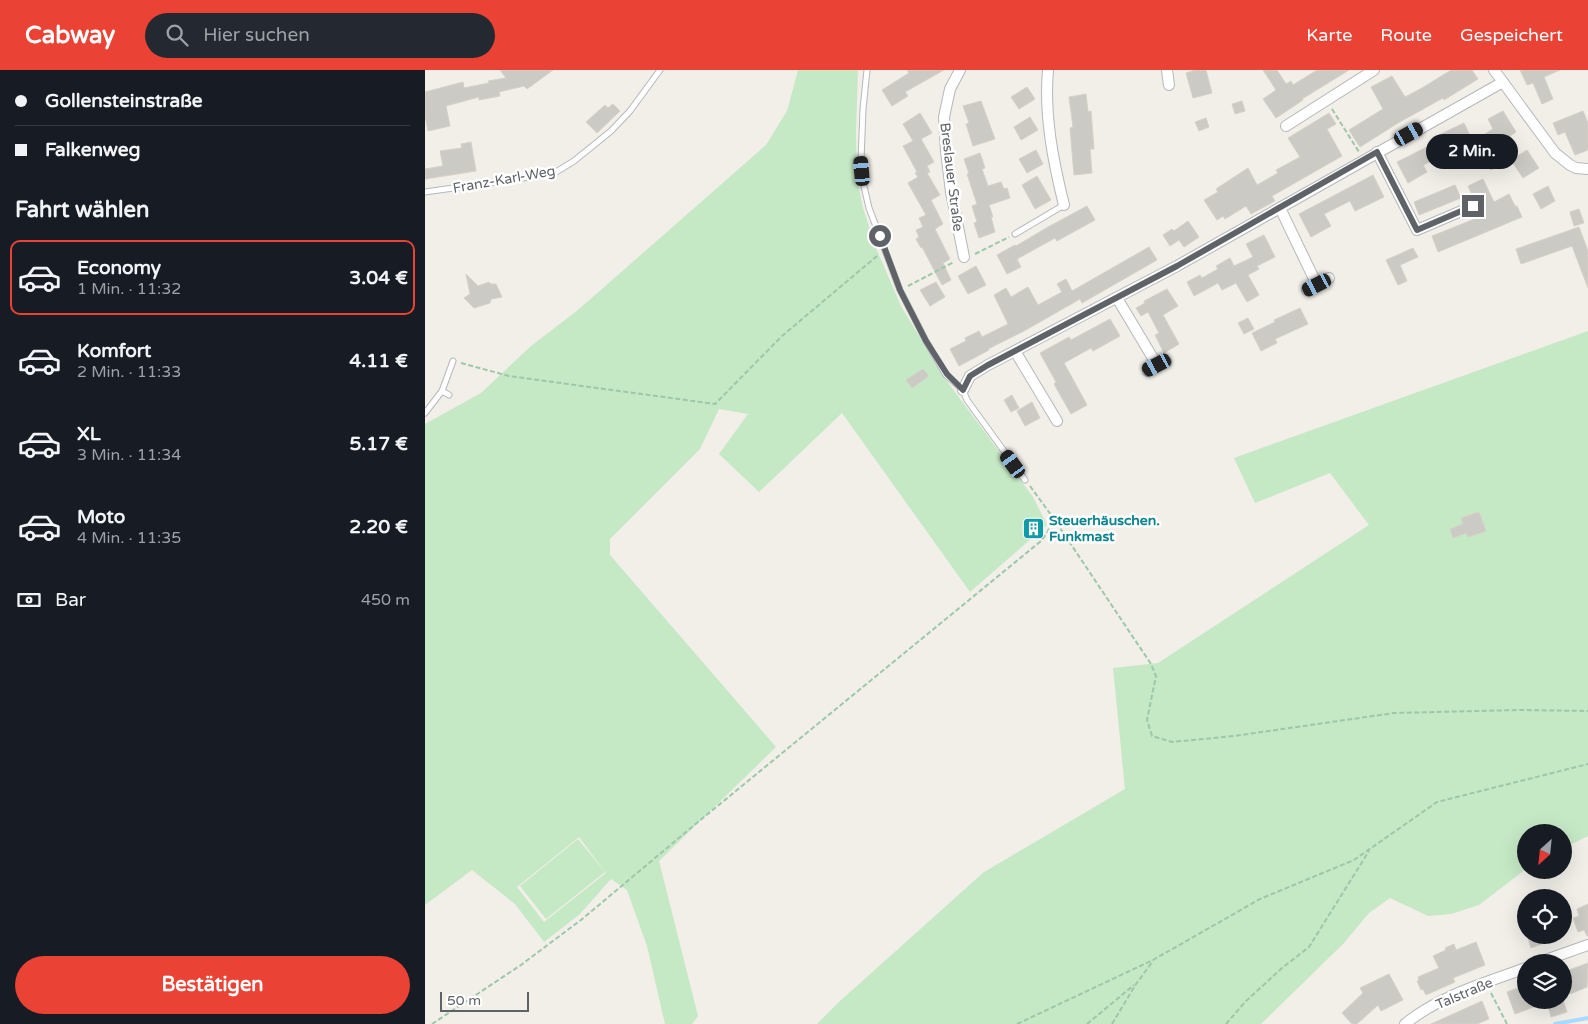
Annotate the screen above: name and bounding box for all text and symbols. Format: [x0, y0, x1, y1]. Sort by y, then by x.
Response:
search box [145, 13, 495, 58]
text: Cabway [25, 21, 115, 50]
icon: search [163, 21, 191, 49]
text: Hier suchen [203, 24, 310, 46]
text: Karte [1306, 24, 1352, 46]
text: Route [1380, 24, 1432, 46]
text: Gespeichert [1460, 24, 1563, 46]
text: Gollensteinstraße [45, 90, 203, 112]
car [1392, 120, 1425, 148]
street label: Breslauer Straße [936, 122, 967, 233]
callout: 2 Min. [1427, 134, 1519, 168]
text: Falkenweg [45, 139, 141, 161]
text: 2 Min. [1448, 141, 1496, 161]
car [853, 155, 870, 187]
street label: Franz-Karl-Weg [451, 162, 557, 197]
route end [1462, 195, 1484, 217]
text: Fahrt wählen [15, 197, 149, 223]
route start [869, 225, 891, 247]
icon: car [17, 255, 62, 300]
text: Economy [77, 257, 161, 279]
text: 3.04 € [349, 267, 408, 289]
car [1300, 272, 1333, 298]
text: 1 Min. · 11:32 [77, 279, 181, 299]
icon: car [17, 338, 62, 383]
text: Komfort [77, 340, 151, 362]
text: 4.11 € [349, 350, 408, 372]
car [1140, 351, 1173, 379]
text: 2 Min. · 11:33 [77, 362, 181, 382]
icon: car [17, 421, 62, 466]
text: XL [77, 423, 101, 445]
text: 5.17 € [350, 433, 408, 455]
text: 3 Min. · 11:34 [77, 445, 181, 465]
car [998, 447, 1027, 481]
icon: car [17, 504, 62, 549]
text: Moto [77, 506, 125, 528]
place label: Steuerhäuschen. Funkmast [1049, 512, 1160, 545]
text: 2.20 € [349, 516, 408, 538]
building icon: Steuerhäuschen. Funkmast [1021, 516, 1045, 540]
text: 4 Min. · 11:35 [77, 528, 181, 548]
icon: cash [15, 586, 43, 614]
text: Bar [55, 589, 86, 611]
text: 450 m [361, 590, 410, 610]
north arrow [1517, 824, 1573, 879]
map controls [1517, 824, 1572, 1009]
button: locate [1517, 889, 1572, 944]
button: layers [1517, 954, 1572, 1009]
button: Bestätigen [15, 956, 410, 1014]
street label: Talstraße [1433, 974, 1495, 1013]
scale bar [440, 989, 529, 1012]
text: 50 m [447, 992, 481, 1009]

